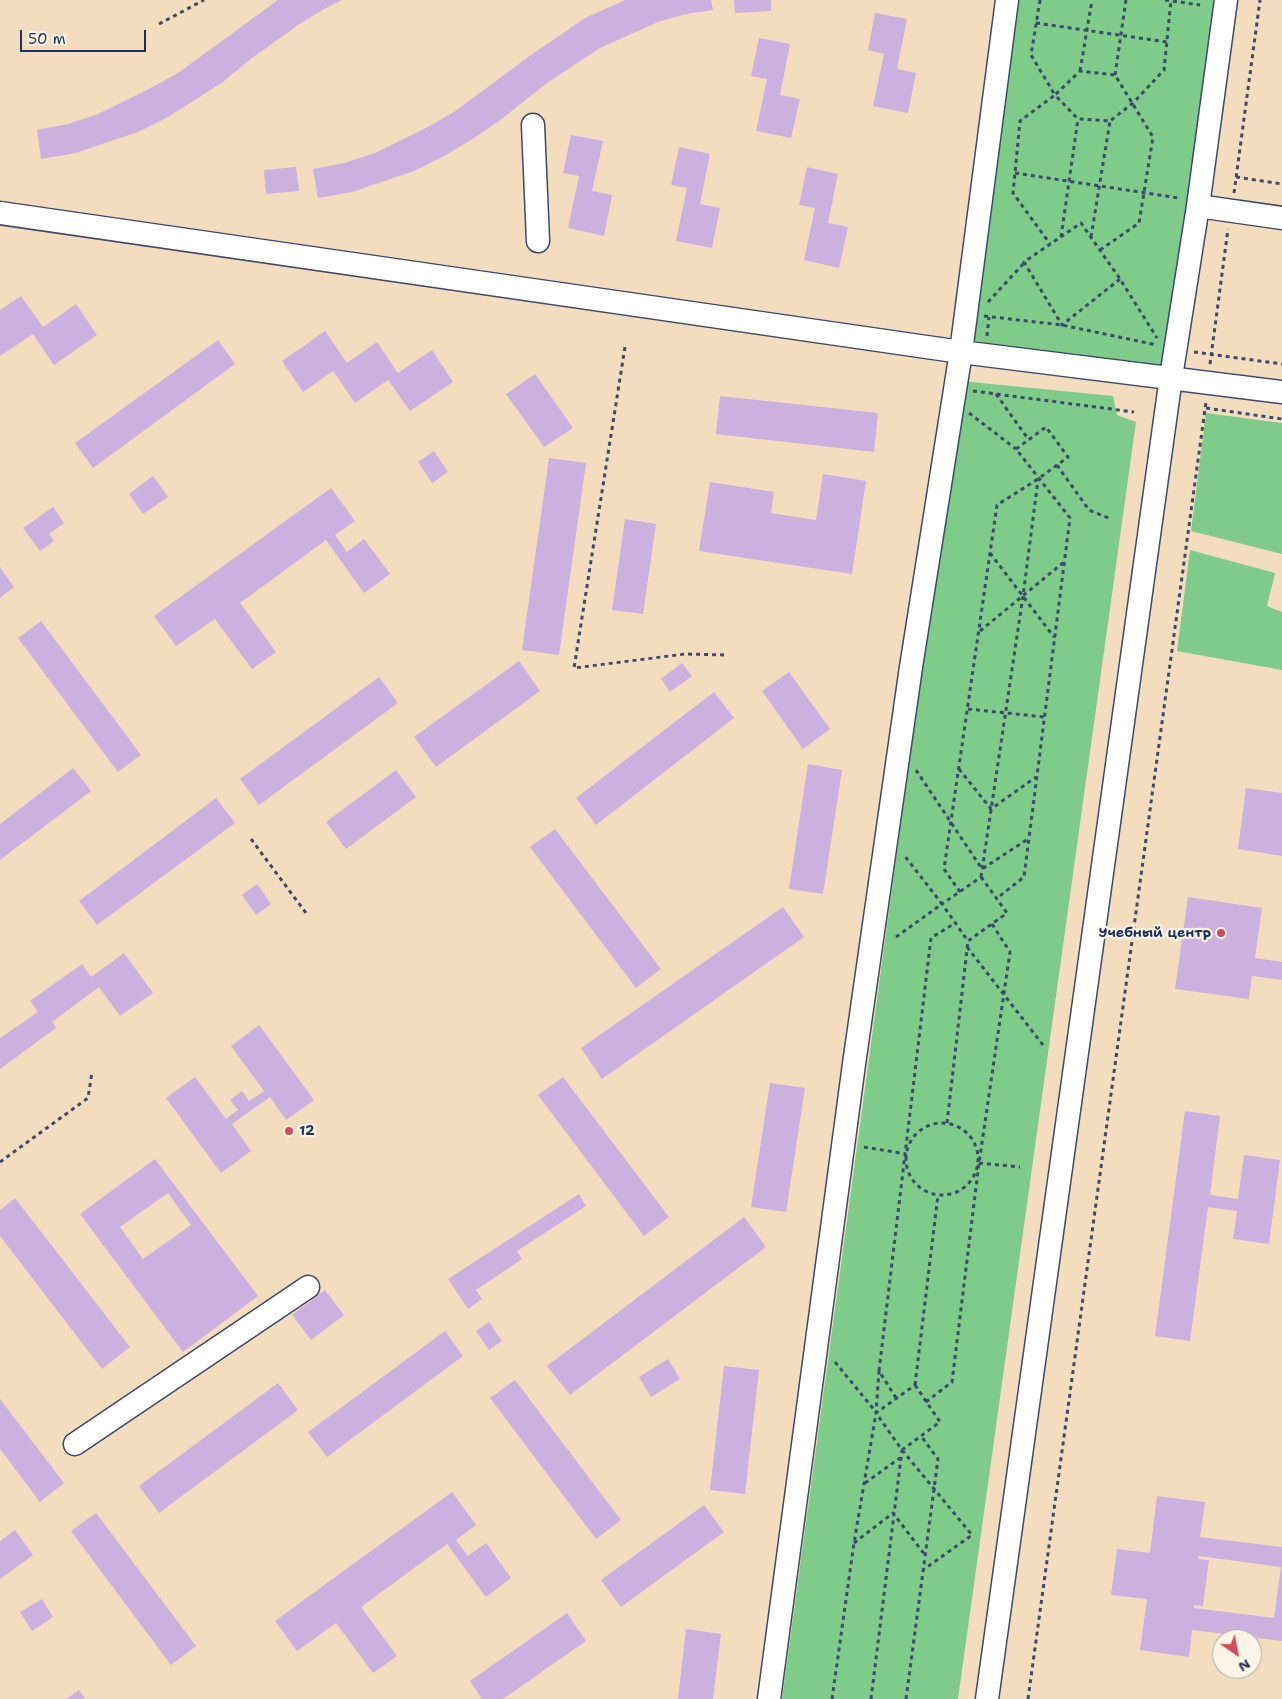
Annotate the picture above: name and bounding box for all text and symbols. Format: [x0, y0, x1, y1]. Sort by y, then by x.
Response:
scale bar [22, 20, 149, 52]
text: 50 m [28, 29, 66, 49]
place label: Учебный центр [1099, 925, 1211, 941]
marker: Учебный центр [1215, 927, 1227, 939]
place label: 12 [299, 1123, 315, 1139]
marker: 12 [283, 1125, 295, 1137]
north arrow [1212, 1629, 1262, 1679]
text: N [1235, 1655, 1254, 1676]

